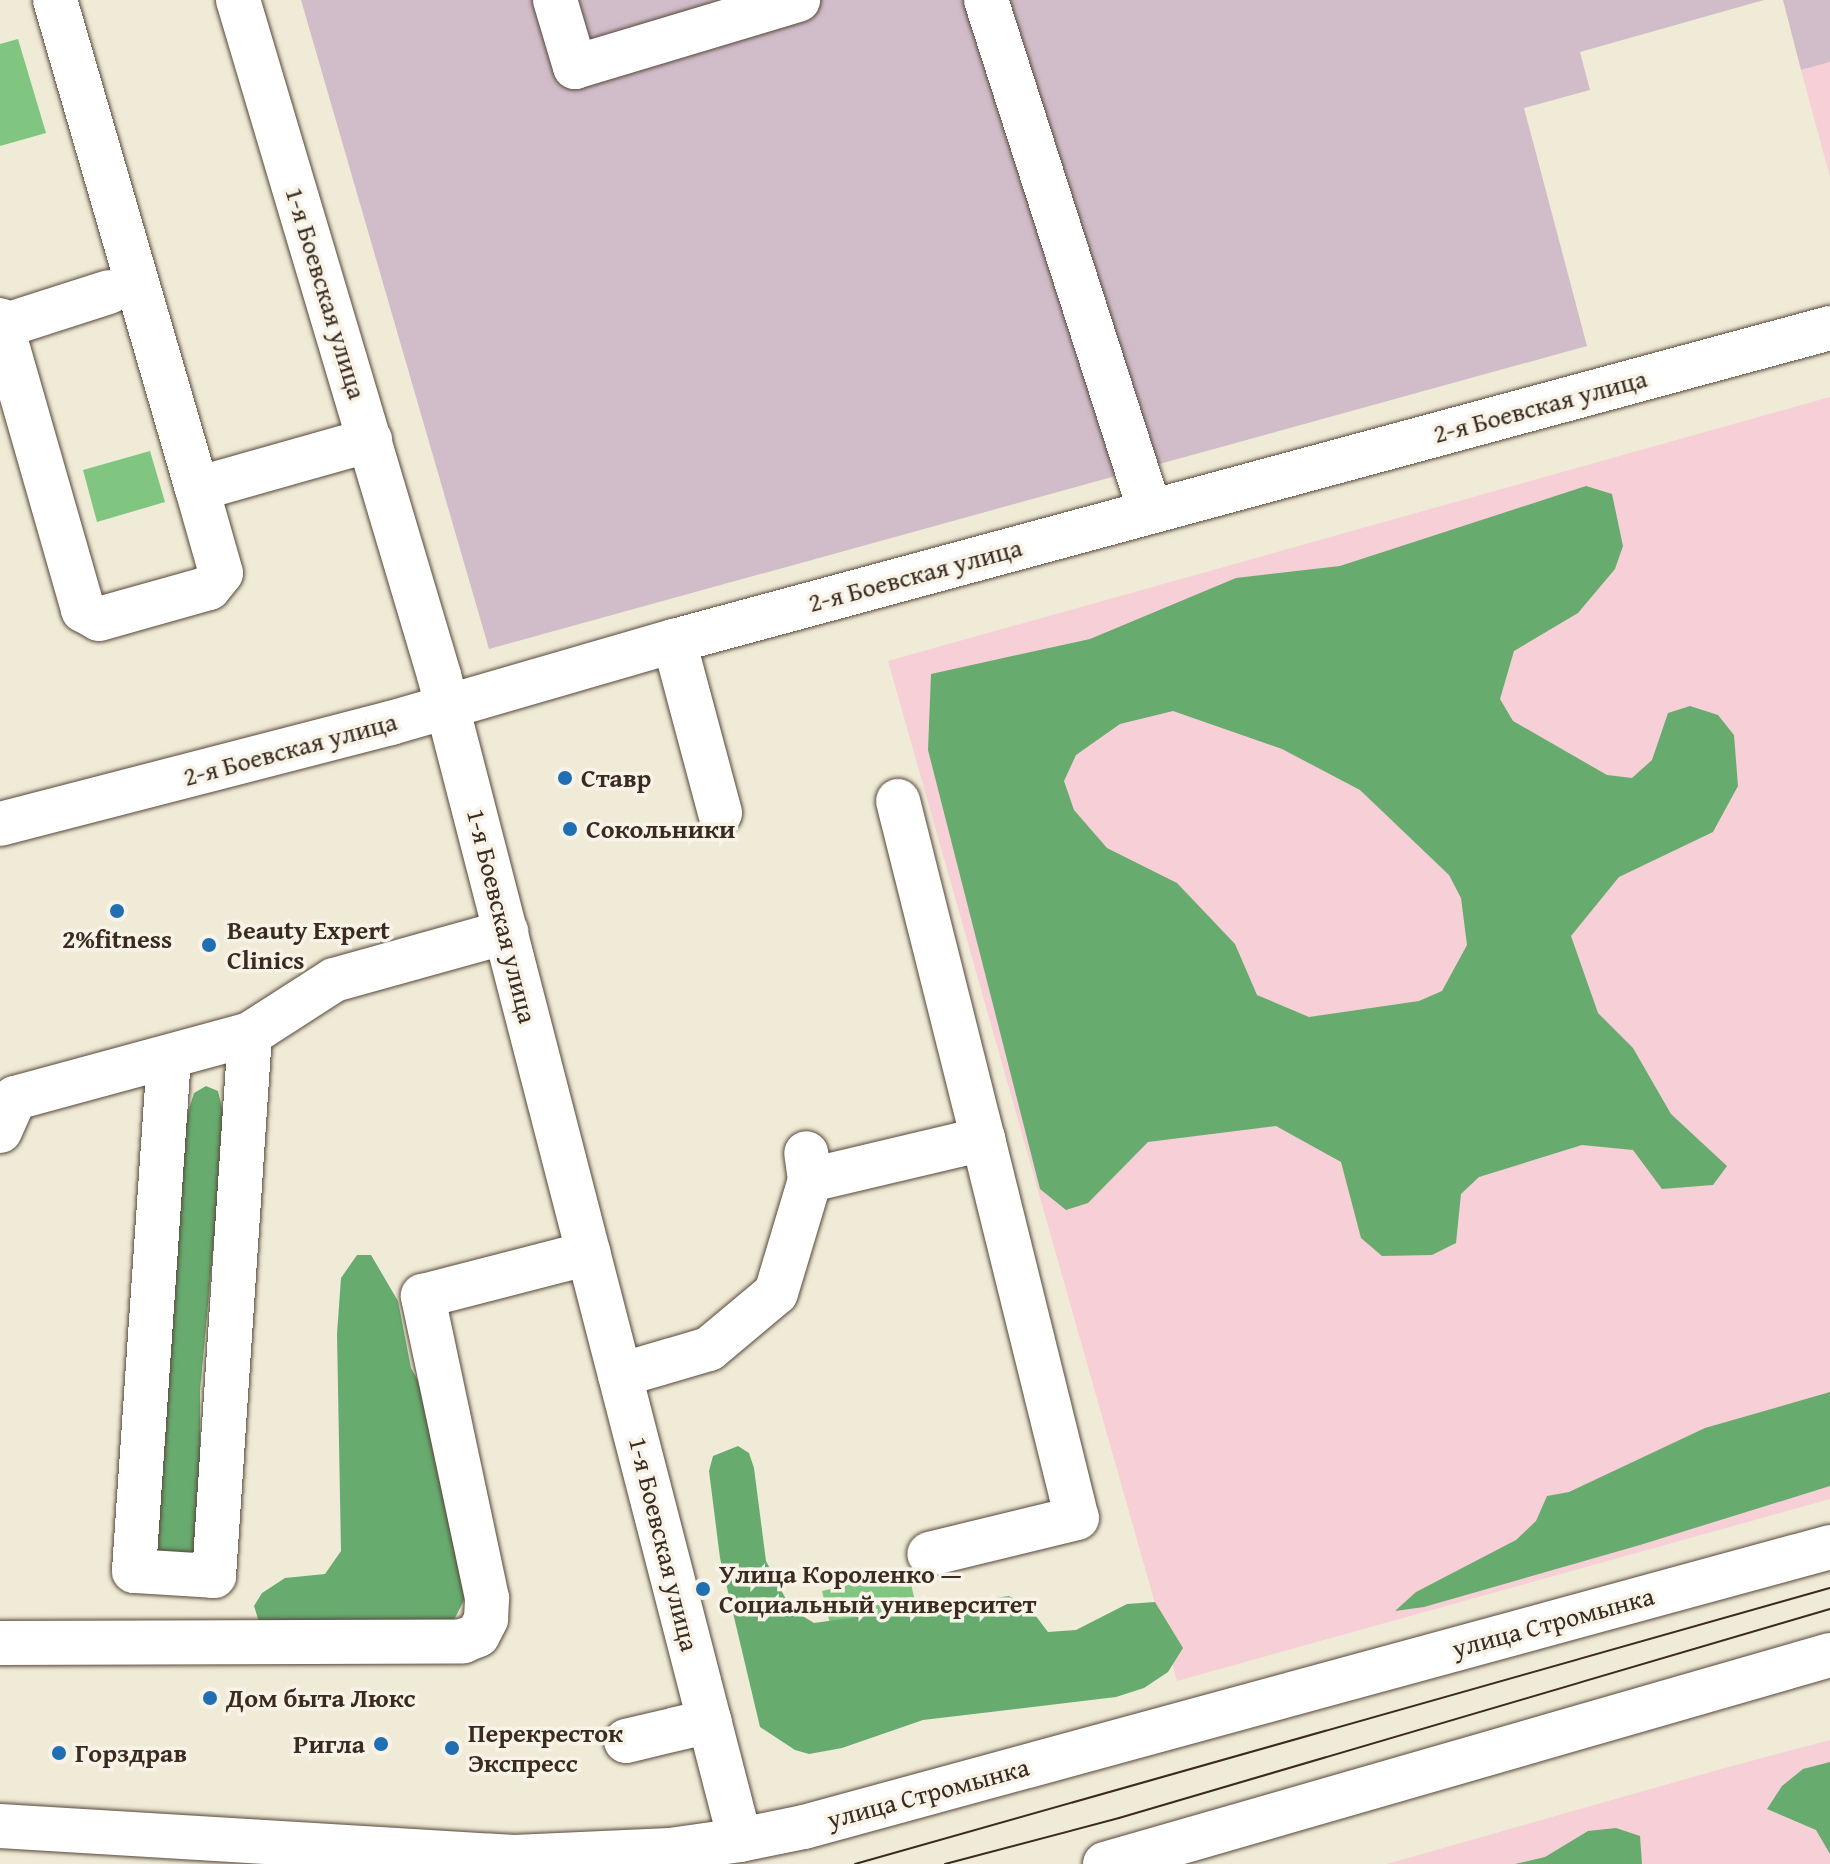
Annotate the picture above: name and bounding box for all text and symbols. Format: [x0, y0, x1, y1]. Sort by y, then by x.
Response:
street label: 1-я Боевская улица [279, 183, 373, 403]
street label: 2-я Боевская улица [1430, 362, 1650, 450]
street label: 2-я Боевская улица [805, 531, 1025, 619]
street label: 2-я Боевская улица [180, 705, 400, 793]
place label: Ставр [581, 762, 651, 794]
marker: Ставр [556, 769, 574, 787]
street label: 1-я Боевская улица [460, 806, 544, 1026]
place label: Сокольники [586, 813, 735, 845]
marker: Сокольники [561, 820, 579, 838]
marker: 2%fitness [108, 902, 126, 920]
place label: Beauty Expert Clinics [227, 914, 390, 976]
place label: 2%fitness [62, 923, 172, 955]
marker: Beauty Expert Clinics [198, 934, 220, 956]
street label: 1-я Боевская улица [622, 1434, 706, 1654]
place label: Улица Короленко — Социальный университет [719, 1558, 1036, 1620]
marker: Улица Короленко — Социальный университет [694, 1580, 712, 1598]
street label: улица Стромынка [1449, 1580, 1657, 1664]
place label: Дом быта Люкс [226, 1682, 416, 1714]
marker: Дом быта Люкс [201, 1689, 219, 1707]
place label: Перекресток Экспресс [468, 1717, 623, 1778]
place label: Ригла [293, 1728, 365, 1760]
marker: Ригла [372, 1735, 390, 1753]
place label: Горздрав [75, 1737, 187, 1769]
marker: Перекресток Экспресс [443, 1739, 461, 1757]
marker: Горздрав [50, 1744, 68, 1762]
street label: улица Стромынка [824, 1751, 1032, 1835]

